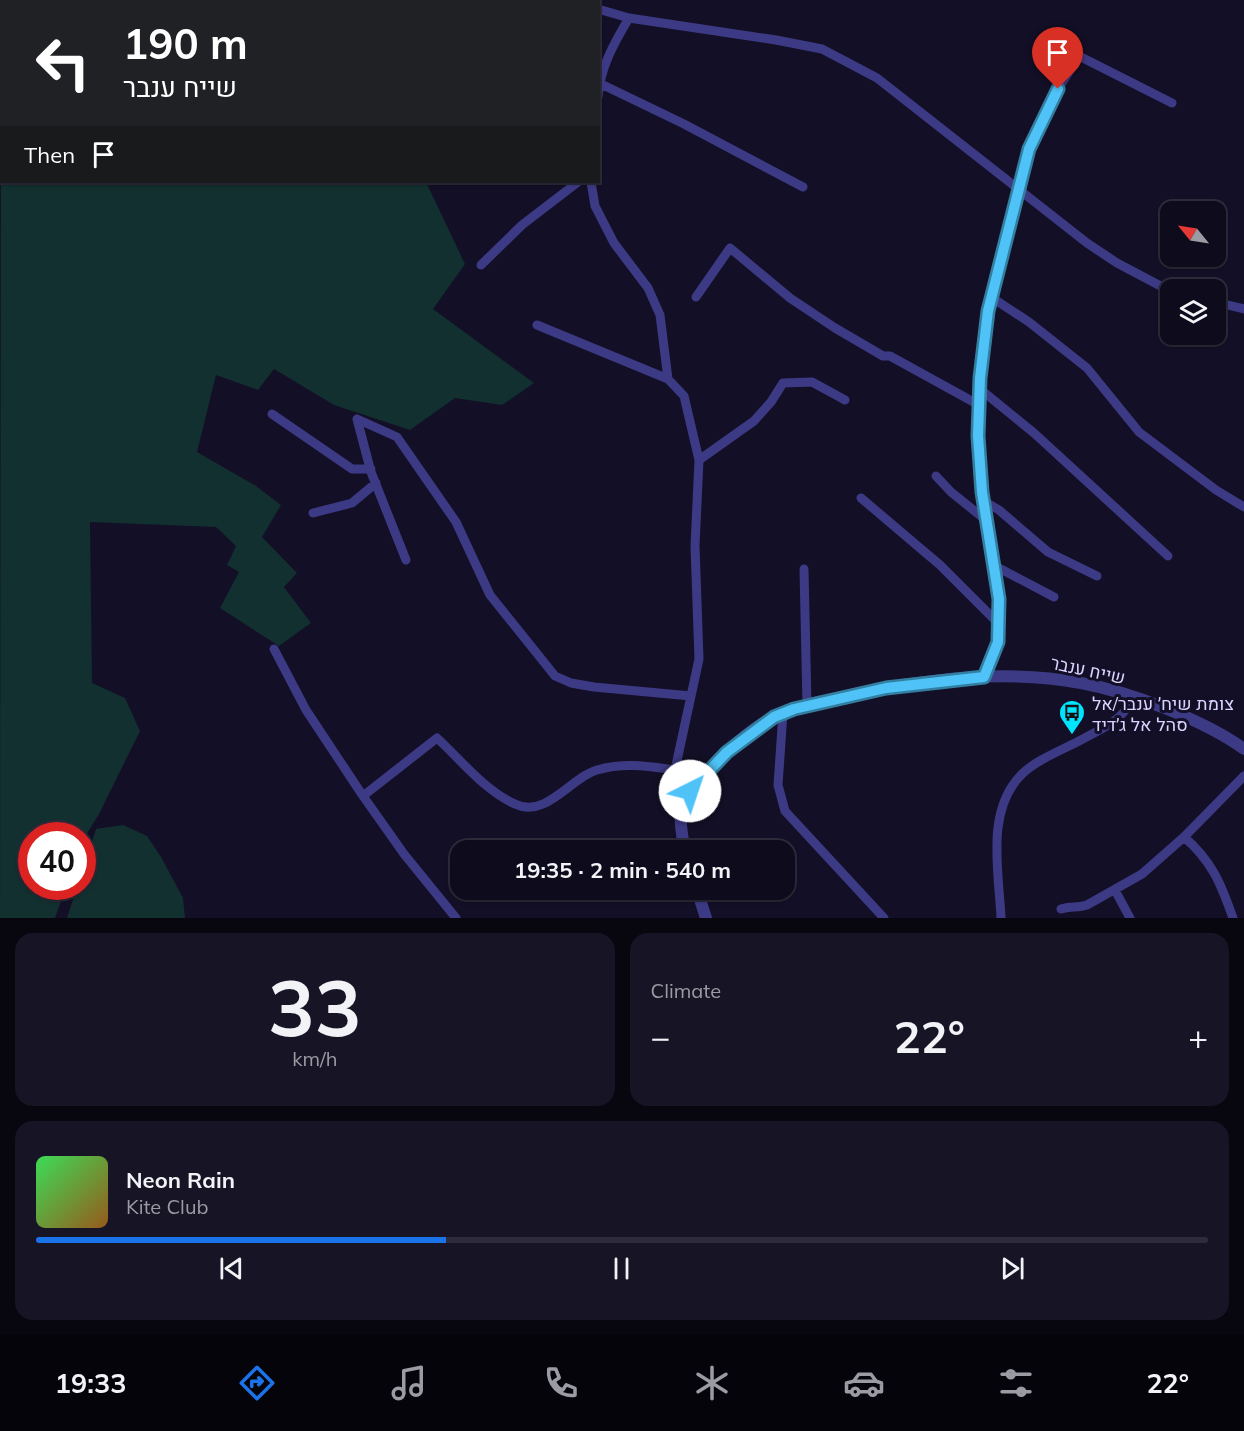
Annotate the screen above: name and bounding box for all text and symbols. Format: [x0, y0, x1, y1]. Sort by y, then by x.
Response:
text: 190 m [123, 17, 248, 70]
icon: left [24, 24, 102, 102]
pin [1032, 27, 1083, 89]
icon: arrive [1041, 36, 1074, 69]
text: שייח ענבר [123, 70, 237, 104]
icon: arrive [87, 138, 120, 171]
text: Then [24, 141, 75, 169]
north arrow [1160, 201, 1226, 267]
map controls [1160, 201, 1226, 345]
button: layers [1160, 279, 1226, 345]
street label: שייח ענבר [1048, 651, 1128, 689]
place label: צומת שיח׳ ענבר/אל סהל אל ג׳דיד [1092, 692, 1234, 736]
bus stop icon: צומת שיח׳ ענבר/אל סהל אל ג׳דיד [1057, 698, 1087, 736]
position arrow [658, 759, 722, 823]
speed limit sign: 40 [18, 822, 96, 900]
text: 19:35 · 2 min · 540 m [514, 856, 731, 884]
text: 33 [268, 958, 362, 1056]
text: Climate [651, 978, 721, 1003]
text: 22° [894, 1008, 965, 1064]
text: − [651, 1016, 670, 1057]
text: + [1188, 1016, 1208, 1057]
text: km/h [292, 1046, 337, 1071]
text: Neon Rain [126, 1166, 235, 1194]
text: Kite Club [126, 1194, 208, 1219]
icon: previous [215, 1252, 248, 1285]
icon: pause [605, 1252, 638, 1285]
icon: next [996, 1252, 1029, 1285]
icon: directions [236, 1362, 278, 1404]
icon: music [388, 1362, 430, 1404]
icon: phone [540, 1362, 582, 1404]
icon: climate [691, 1362, 733, 1404]
icon: car [843, 1362, 885, 1404]
icon: filters [995, 1362, 1037, 1404]
text: 19:33 [55, 1366, 126, 1400]
text: 22° [1146, 1366, 1189, 1400]

